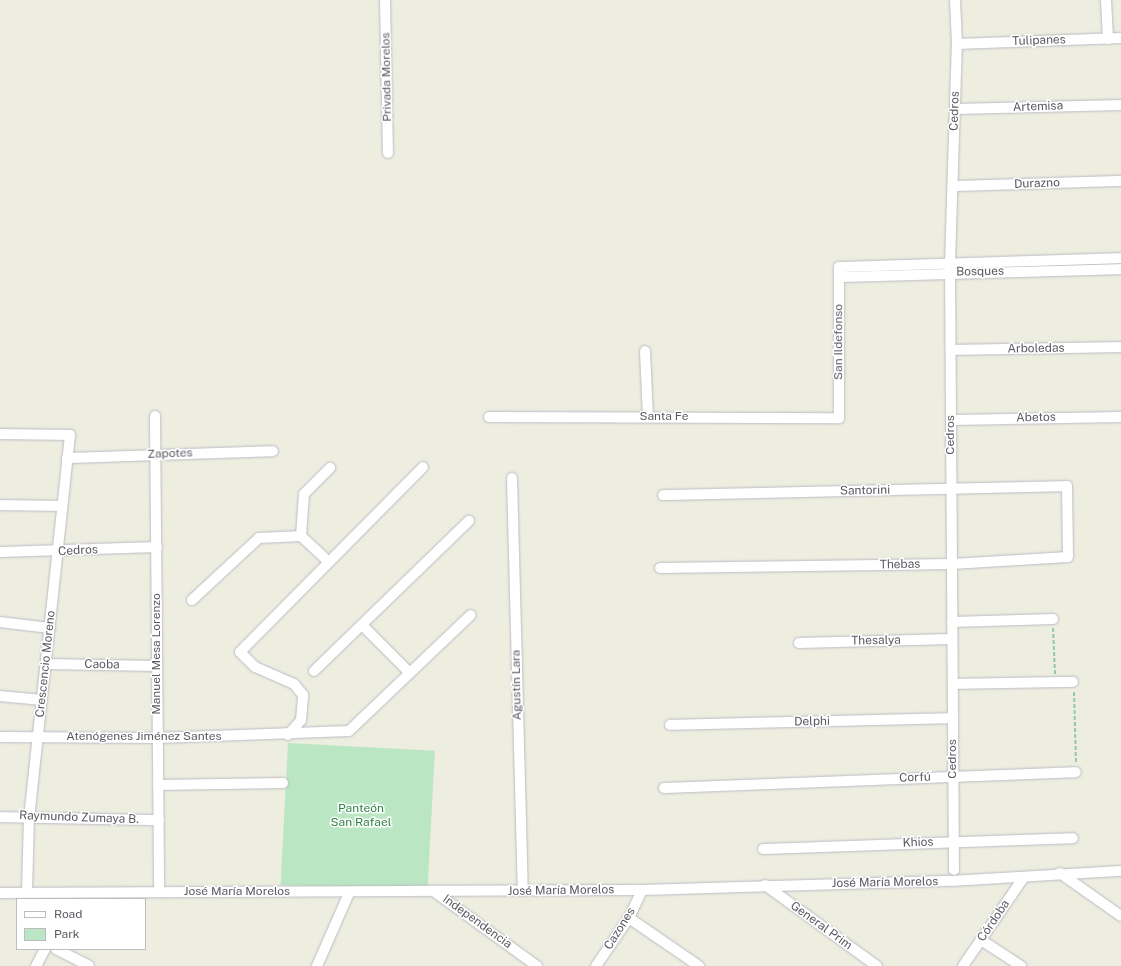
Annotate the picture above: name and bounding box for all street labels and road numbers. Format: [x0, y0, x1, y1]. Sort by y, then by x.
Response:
street label: Privada Morelos [379, 32, 395, 122]
street label: Tulipanes [1012, 33, 1066, 49]
street label: Cedros [947, 91, 963, 131]
street label: Artemisa [1013, 99, 1063, 115]
street label: Durazno [1014, 176, 1060, 192]
street label: Bosques [956, 264, 1004, 280]
street label: San Ildefonso [832, 304, 846, 380]
street label: Arboledas [1007, 341, 1065, 357]
street label: Santa Fe [639, 410, 689, 424]
street label: Abetos [1016, 410, 1056, 426]
street label: Cedros [944, 415, 958, 455]
street label: Zapotes [147, 446, 193, 462]
street label: Santorini [840, 483, 890, 499]
street label: Cedros [58, 543, 98, 559]
street label: Thebas [880, 557, 920, 573]
street label: Manuel Mesa Lorenzo [150, 593, 164, 715]
street label: Crescencio Moreno [33, 610, 59, 718]
street label: Thesalya [851, 633, 901, 649]
street label: Agustín Lara [509, 650, 525, 720]
street label: Caoba [84, 657, 120, 673]
street label: Delphi [794, 714, 830, 730]
street label: Atenógenes Jiménez Santes [66, 730, 222, 744]
street label: Cedros [946, 739, 960, 779]
street label: Corfú [899, 770, 931, 786]
street label: Raymundo Zumaya B. [19, 809, 139, 827]
street label: Khios [902, 835, 934, 851]
street label: José María Morelos [832, 875, 938, 891]
street label: José María Morelos [508, 883, 614, 899]
street label: José María Morelos [184, 885, 290, 899]
street label: Independencia [440, 892, 514, 952]
street label: Córdoba [975, 897, 1013, 945]
street label: General Prim [787, 899, 855, 953]
street label: Cazones [601, 905, 639, 953]

